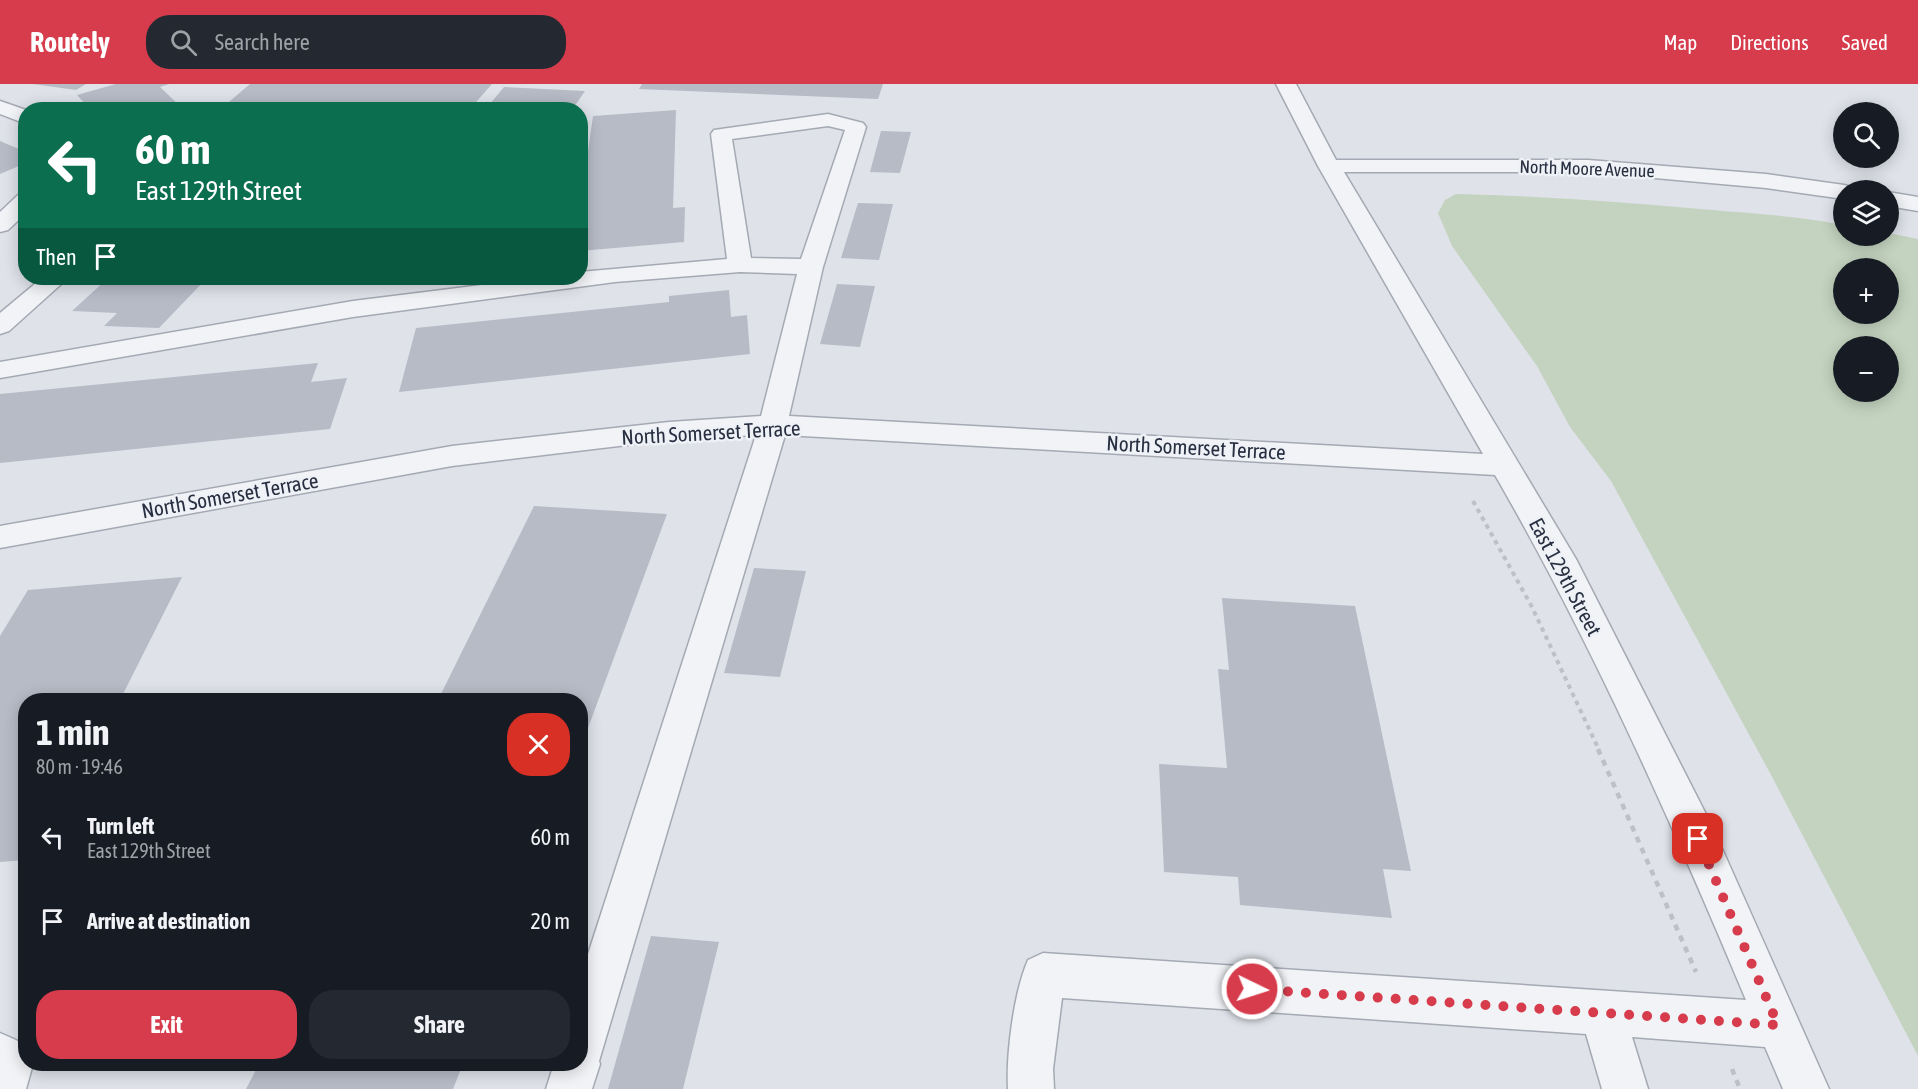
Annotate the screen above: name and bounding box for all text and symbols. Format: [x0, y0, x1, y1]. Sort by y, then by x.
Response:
search box [146, 15, 566, 69]
text: Routely [30, 26, 110, 58]
icon: search [167, 26, 200, 59]
text: Search here [215, 29, 310, 55]
text: Map [1663, 30, 1697, 54]
text: Directions [1730, 30, 1809, 54]
text: Saved [1842, 30, 1888, 54]
map controls [1833, 102, 1899, 402]
button: search [1833, 102, 1899, 168]
text: 60 m [135, 125, 210, 173]
icon: left [36, 126, 114, 204]
street label: North Moore Avenue [1519, 156, 1655, 181]
text: East 129th Street [135, 175, 302, 206]
button: layers [1833, 180, 1899, 246]
icon: arrive [89, 240, 122, 273]
text: Then [36, 244, 77, 270]
button: + [1833, 258, 1899, 324]
button: − [1833, 336, 1899, 402]
street label: North Somerset Terrace [621, 415, 801, 449]
street label: North Somerset Terrace [1106, 430, 1286, 464]
street label: North Somerset Terrace [139, 468, 320, 522]
street label: East 129th Street [1525, 514, 1607, 639]
text: 1 min [36, 711, 110, 753]
button: close [507, 713, 570, 776]
text: 80 m · 19:46 [36, 755, 123, 778]
text: Turn left [87, 813, 154, 839]
pin [1672, 813, 1723, 864]
icon: left [36, 821, 69, 854]
icon: arrive [1681, 822, 1714, 855]
text: 60 m [530, 824, 570, 850]
text: East 129th Street [87, 839, 211, 862]
icon: arrive [36, 905, 69, 938]
text: Arrive at destination [87, 908, 250, 934]
text: 20 m [530, 908, 570, 934]
position arrow [1220, 957, 1284, 1021]
button: Exit [36, 990, 297, 1059]
button: Share [309, 990, 570, 1059]

